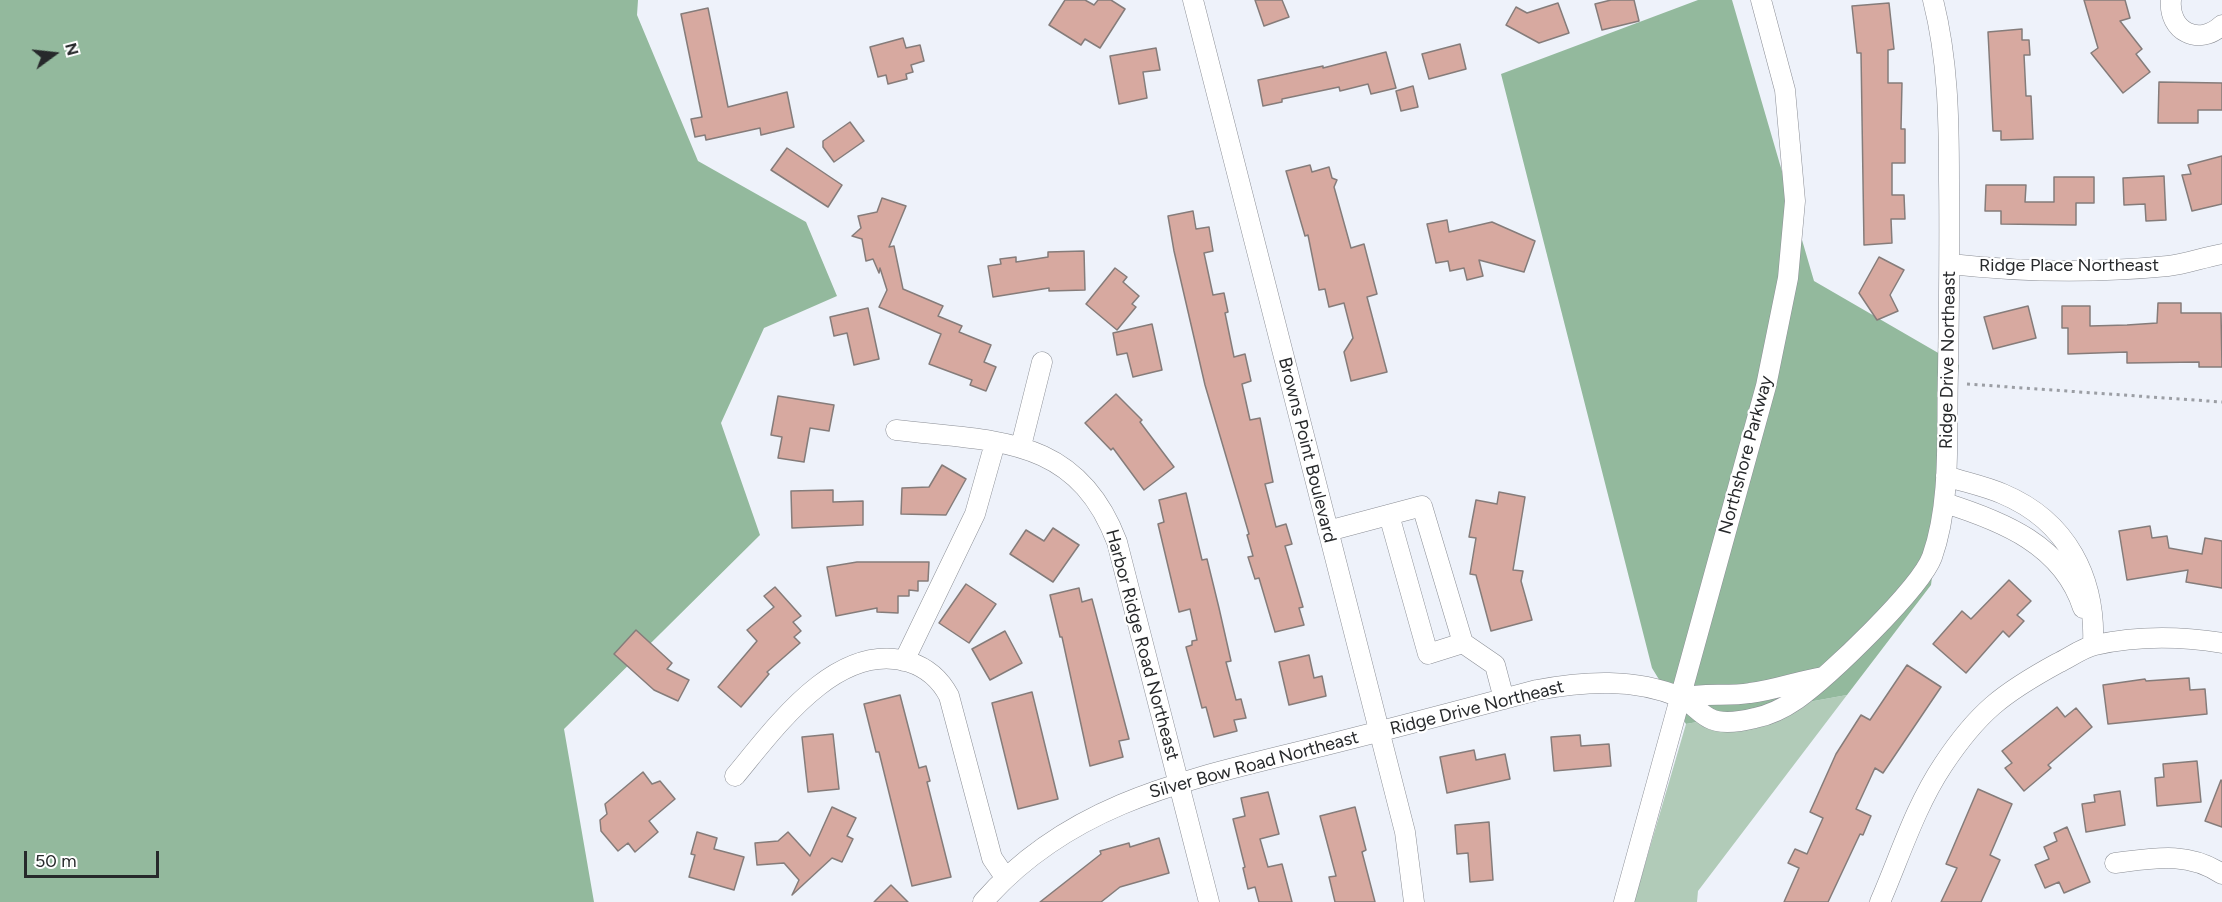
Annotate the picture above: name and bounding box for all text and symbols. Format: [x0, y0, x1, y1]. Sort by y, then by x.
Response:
north arrow [24, 24, 84, 84]
text: N [61, 41, 83, 58]
street label: Ridge Place Northeast [1979, 255, 2159, 277]
street label: Ridge Drive Northeast [1936, 271, 1960, 449]
street label: Browns Point Boulevard [1273, 355, 1341, 545]
street label: Northshore Parkway [1714, 373, 1778, 537]
street label: Harbor Ridge Road Northeast [1101, 527, 1183, 763]
street label: Ridge Drive Northeast [1388, 676, 1566, 740]
street label: Silver Bow Road Northeast [1147, 727, 1361, 803]
scale bar [27, 839, 162, 877]
text: 50 m [35, 850, 77, 872]

